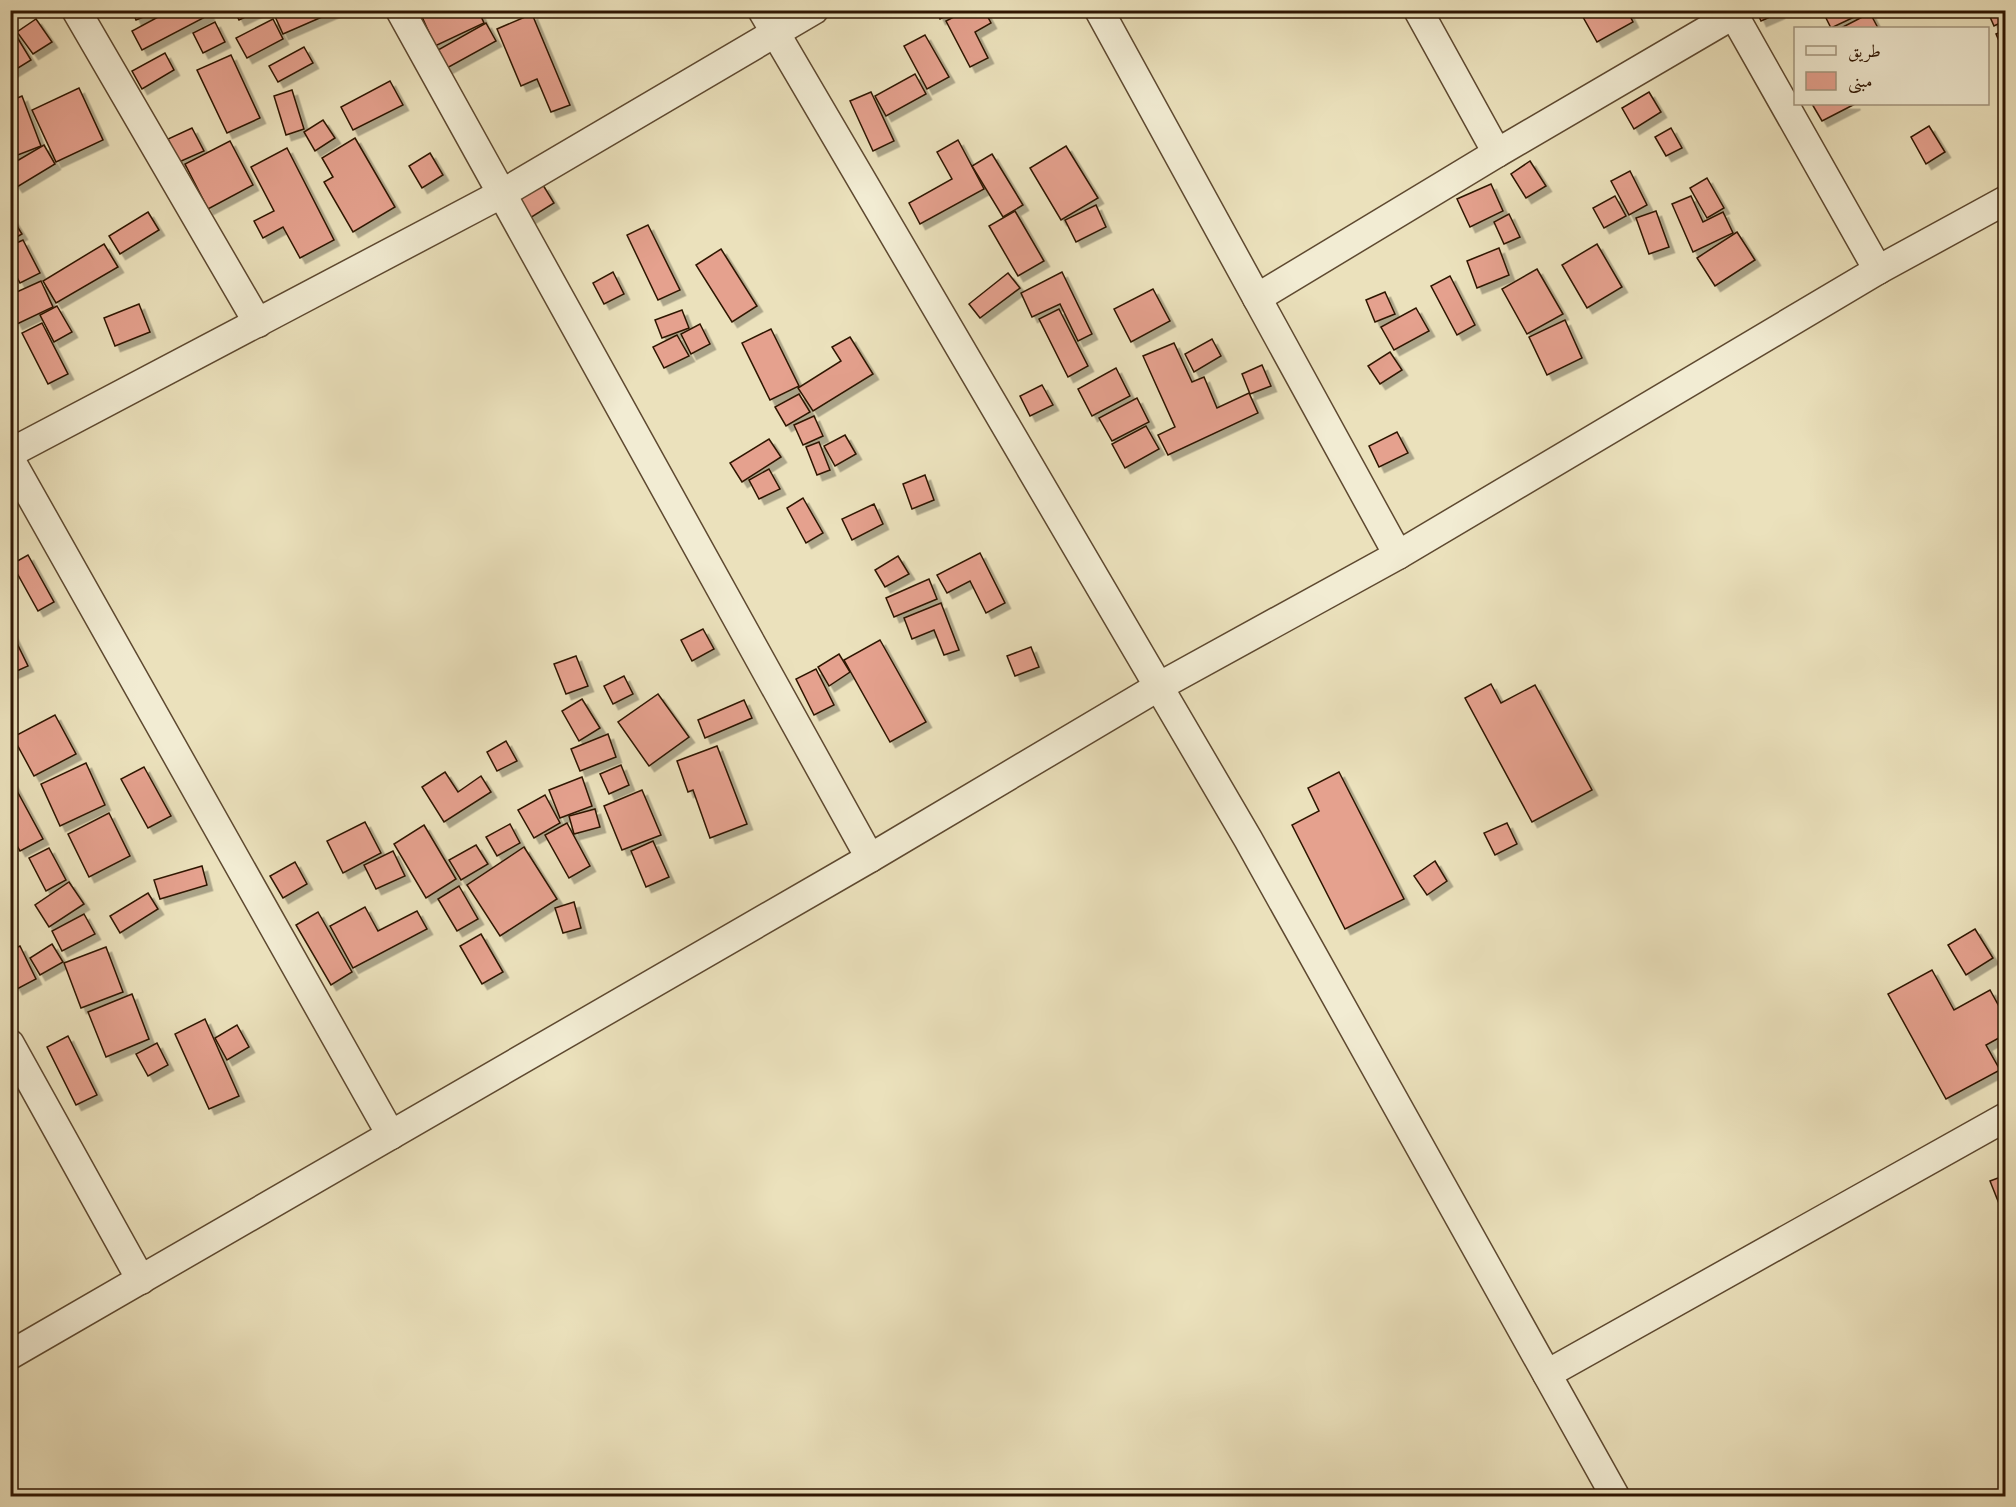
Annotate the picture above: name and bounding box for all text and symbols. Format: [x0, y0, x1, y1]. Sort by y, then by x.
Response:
legend [1794, 27, 1989, 105]
text: طريق [1848, 40, 1881, 63]
text: مبنى [1848, 70, 1873, 94]

